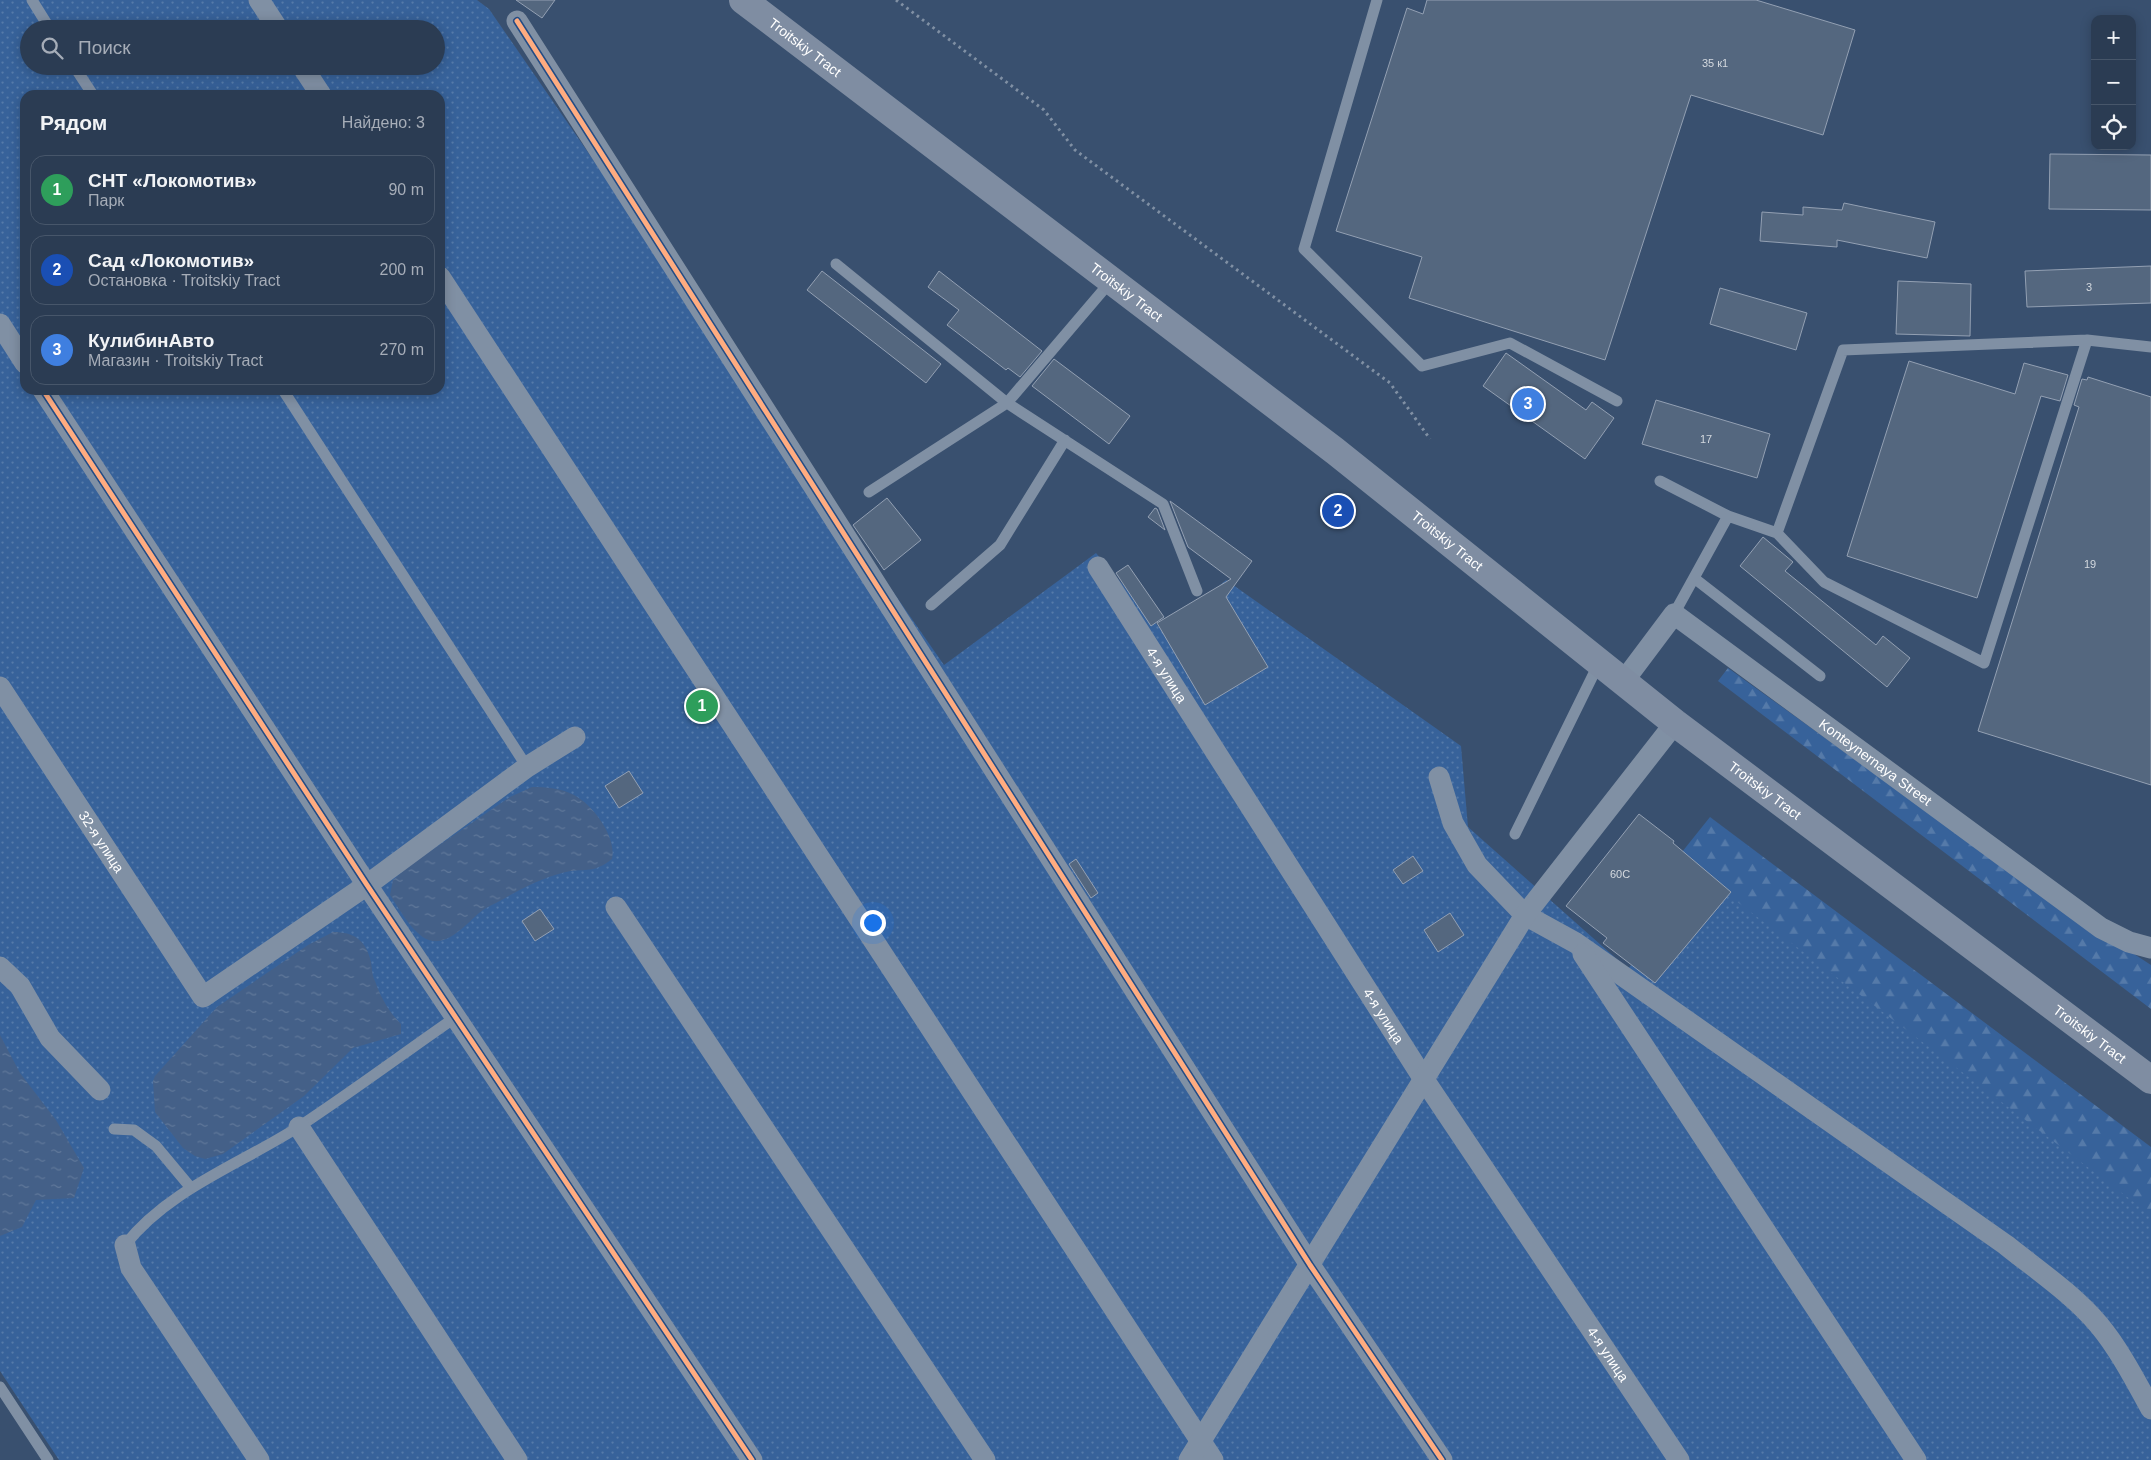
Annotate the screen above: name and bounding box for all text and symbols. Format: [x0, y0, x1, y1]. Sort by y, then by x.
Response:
street label: Troitskiy Tract [766, 15, 844, 80]
map controls [2091, 15, 2136, 150]
button: + [2091, 15, 2136, 60]
search box [20, 20, 445, 75]
icon: search [38, 34, 66, 62]
text: Поиск [78, 37, 131, 58]
house number: 35 к1 [1702, 57, 1728, 69]
button: − [2091, 60, 2136, 105]
button: locate [2091, 105, 2136, 150]
text: Рядом [40, 111, 107, 134]
text: Найдено: 3 [342, 114, 425, 131]
text: СНТ «Локомотив» [88, 170, 257, 191]
text: 1 [53, 181, 61, 198]
text: 90 m [388, 181, 424, 198]
text: Парк [88, 192, 124, 209]
text: Сад «Локомотив» [88, 250, 254, 271]
street label: Troitskiy Tract [1087, 259, 1166, 325]
text: 2 [53, 261, 61, 278]
text: 200 m [380, 261, 424, 278]
text: Остановка · Troitskiy Tract [88, 272, 280, 289]
house number: 3 [2086, 281, 2092, 293]
text: КулибинАвто [88, 330, 214, 351]
text: 3 [53, 341, 61, 358]
text: 270 m [380, 341, 424, 358]
text: Магазин · Troitskiy Tract [88, 352, 263, 369]
pin: 3 [1512, 385, 1544, 423]
house number: 17 [1700, 433, 1712, 445]
pin: 2 [1322, 492, 1354, 530]
street label: Troitskiy Tract [1408, 507, 1486, 574]
house number: 19 [2084, 558, 2096, 570]
street label: 4-я улица [1143, 644, 1190, 706]
pin: 1 [686, 687, 718, 725]
street label: Konteynernaya Street [1816, 716, 1935, 809]
street label: Troitskiy Tract [1725, 758, 1804, 823]
street label: 32-я улица [75, 808, 127, 876]
house number: 60С [1610, 868, 1630, 880]
your location [860, 910, 886, 936]
street label: 4-я улица [1360, 985, 1407, 1047]
street label: Troitskiy Tract [2050, 1002, 2129, 1066]
street label: 4-я улица [1584, 1324, 1632, 1385]

